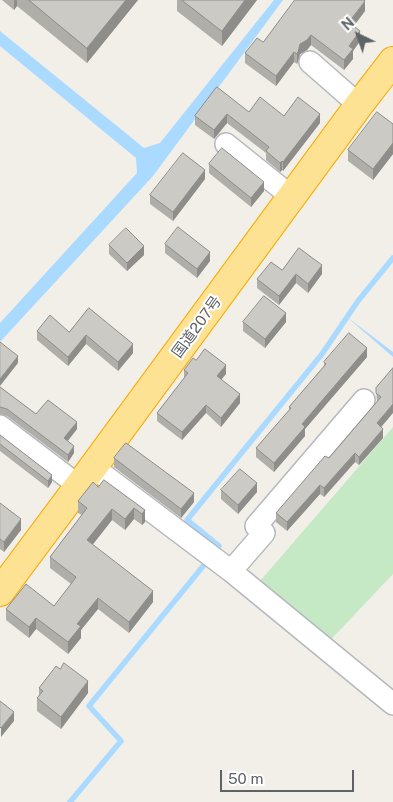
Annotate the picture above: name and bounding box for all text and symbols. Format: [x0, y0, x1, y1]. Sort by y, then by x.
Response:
north arrow [333, 10, 383, 60]
text: N [339, 14, 357, 33]
street label: 国道207号 [169, 293, 225, 361]
scale bar [223, 760, 357, 792]
text: 50 m [228, 770, 263, 787]

